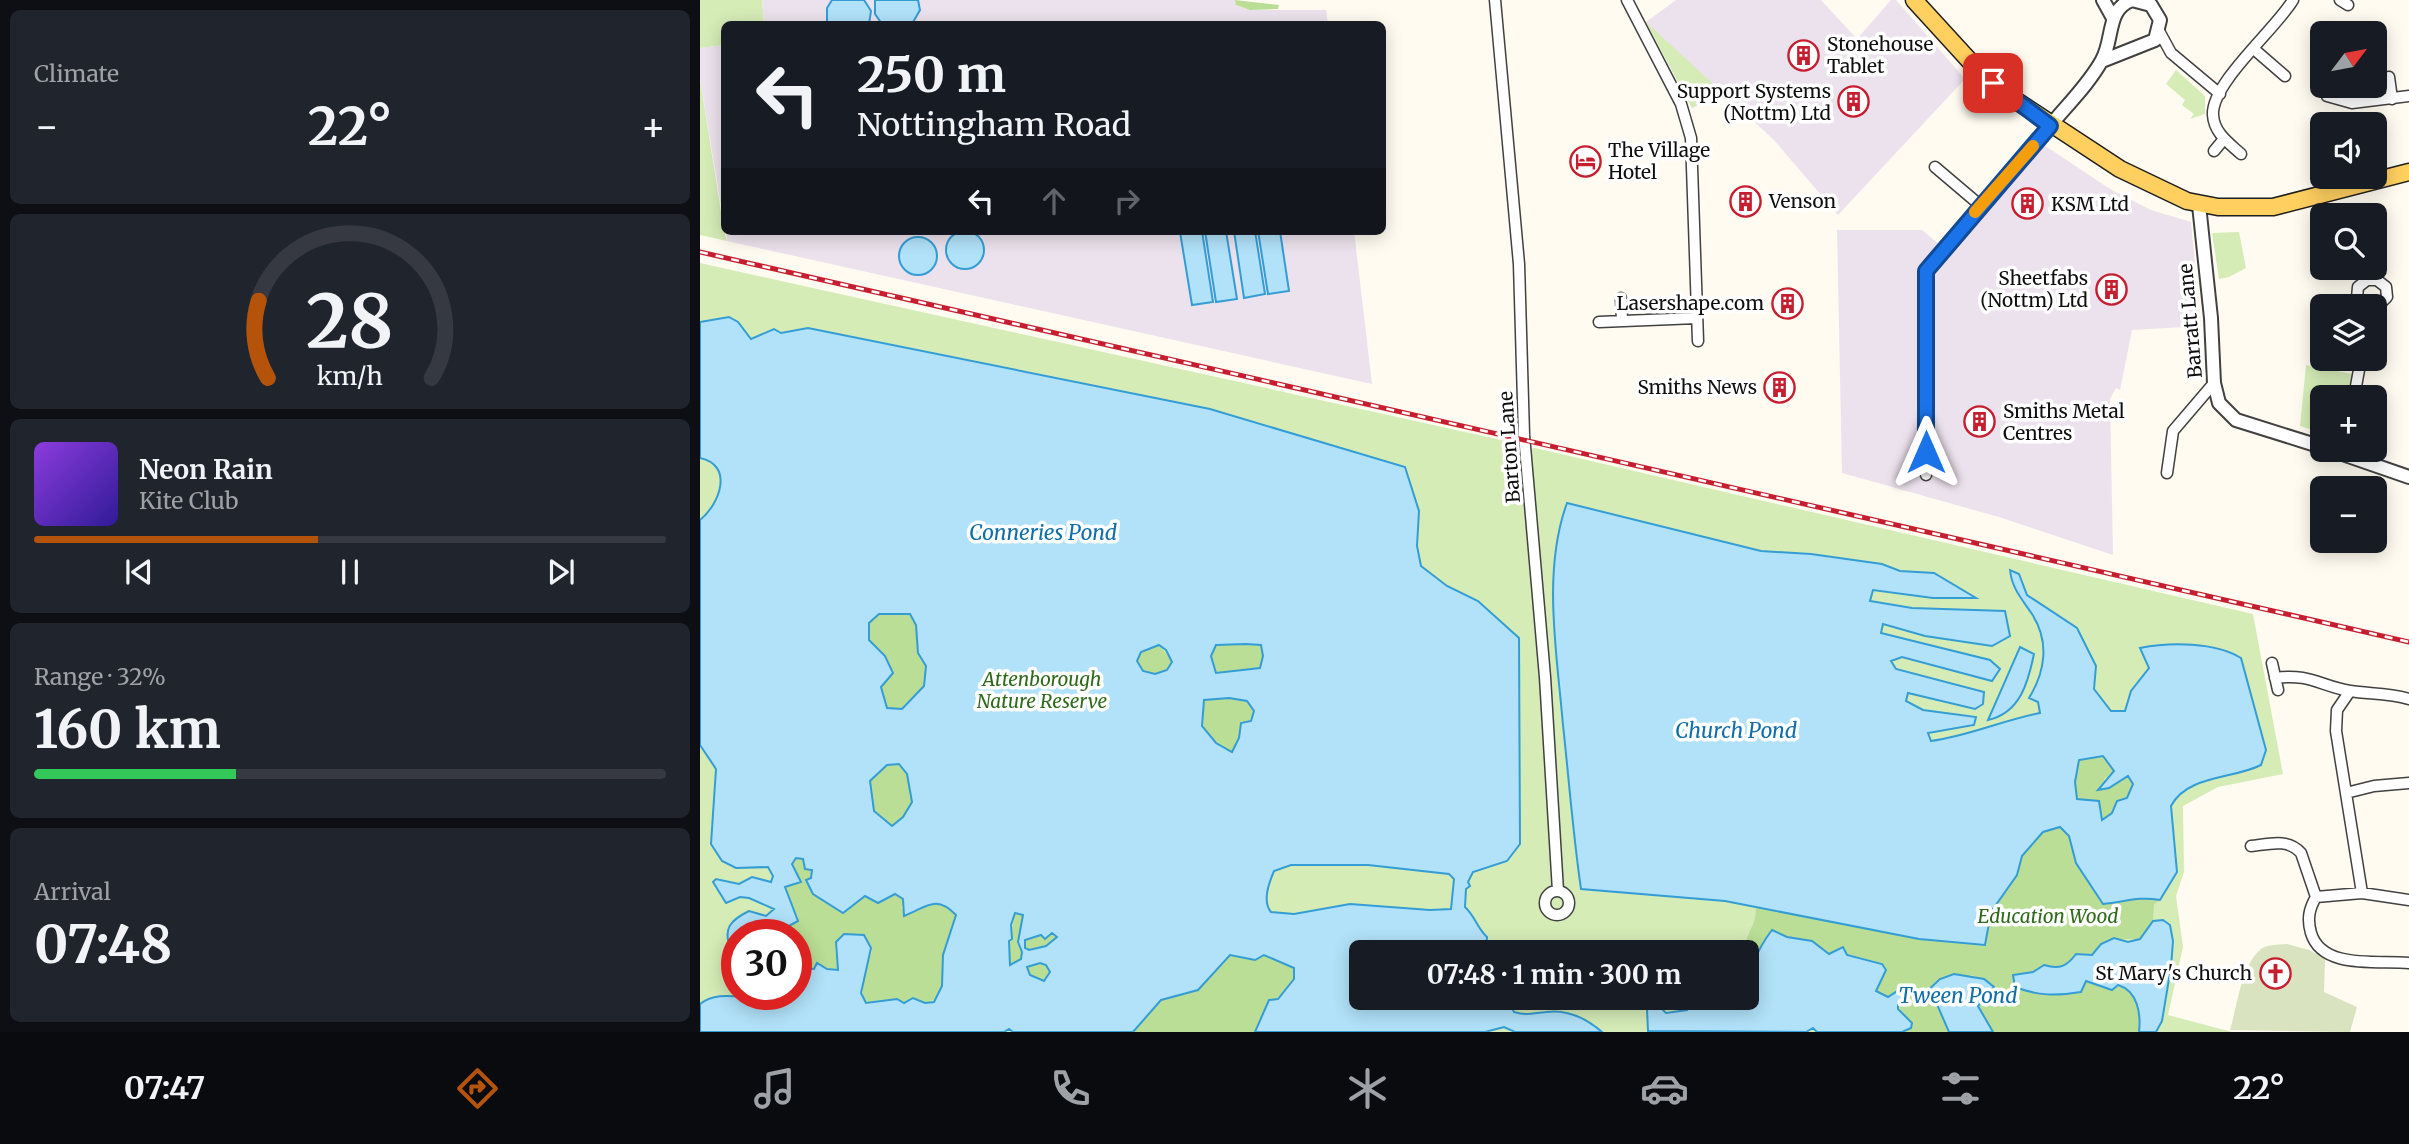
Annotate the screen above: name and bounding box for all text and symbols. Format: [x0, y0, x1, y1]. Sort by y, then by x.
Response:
north arrow [2310, 21, 2387, 98]
map controls [2310, 21, 2387, 553]
place label: Stonehouse Tablet [1827, 32, 1933, 78]
building icon: Stonehouse Tablet [1787, 38, 1821, 72]
text: 250 m [857, 44, 1006, 105]
icon: left [742, 49, 833, 140]
pin [1963, 53, 2023, 113]
text: Climate [34, 59, 119, 88]
icon: arrive [1974, 64, 2012, 102]
place label: Support Systems (Nottm) Ltd [1677, 79, 1831, 125]
building icon: Support Systems (Nottm) Ltd [1837, 85, 1871, 119]
text: 22° [308, 94, 392, 159]
text: − [34, 103, 59, 150]
text: + [641, 103, 666, 150]
text: Nottingham Road [857, 105, 1131, 145]
button: sound [2310, 112, 2387, 189]
place label: The Village Hotel [1608, 138, 1710, 184]
hotel icon: The Village Hotel [1568, 144, 1602, 178]
icon: left [962, 182, 1000, 220]
icon: ahead [1035, 182, 1073, 220]
icon: right [1108, 182, 1146, 220]
building icon: Venson [1729, 184, 1763, 218]
building icon: KSM Ltd [2011, 187, 2045, 221]
place label: Venson [1768, 189, 1836, 213]
place label: KSM Ltd [2051, 192, 2129, 216]
button: search [2310, 203, 2387, 280]
street label: Barratt Lane [2173, 263, 2207, 379]
place label: Sheetfabs (Nottm) Ltd [1980, 266, 2088, 312]
building icon: Sheetfabs (Nottm) Ltd [2094, 272, 2128, 306]
text: 28 [306, 276, 394, 368]
building icon: Lasershape.com [1770, 286, 1804, 320]
place label: Lasershape.com [1616, 291, 1764, 315]
button: layers [2310, 294, 2387, 371]
text: km/h [317, 359, 383, 391]
building icon: Smiths News [1763, 370, 1797, 404]
place label: Smiths News [1638, 375, 1757, 399]
button: + [2310, 385, 2387, 462]
street label: Barton Lane [1493, 390, 1525, 504]
place label: Smiths Metal Centres [2003, 399, 2125, 445]
building icon: Smiths Metal Centres [1963, 405, 1997, 439]
position arrow [1889, 415, 1963, 489]
text: Neon Rain [139, 453, 273, 486]
button: − [2310, 476, 2387, 553]
text: Kite Club [139, 486, 238, 515]
water label: Conneries Pond [969, 519, 1117, 546]
icon: previous [120, 553, 158, 591]
icon: pause [331, 553, 369, 591]
icon: next [542, 553, 580, 591]
text: Range · 32% [34, 662, 166, 691]
park label: Attenborough Nature Reserve [977, 667, 1108, 713]
text: 160 km [34, 697, 221, 762]
water label: Church Pond [1675, 717, 1797, 744]
text: Arrival [34, 877, 111, 906]
park label: Education Wood [1978, 904, 2118, 928]
text: 07:48 [34, 912, 172, 977]
speed limit sign: 30 [721, 919, 812, 1010]
church icon: St Mary's Church [2258, 956, 2292, 990]
text: 07:48 · 1 min · 300 m [1427, 958, 1681, 991]
place label: St Mary's Church [2095, 961, 2252, 985]
water label: Tween Pond [1899, 982, 2017, 1009]
icon: directions [453, 1064, 502, 1113]
icon: music [750, 1064, 799, 1113]
icon: phone [1046, 1064, 1095, 1113]
icon: climate [1343, 1064, 1392, 1113]
icon: car [1640, 1064, 1689, 1113]
icon: filters [1936, 1064, 1985, 1113]
text: 07:47 [124, 1068, 205, 1108]
text: 22° [2233, 1068, 2285, 1108]

